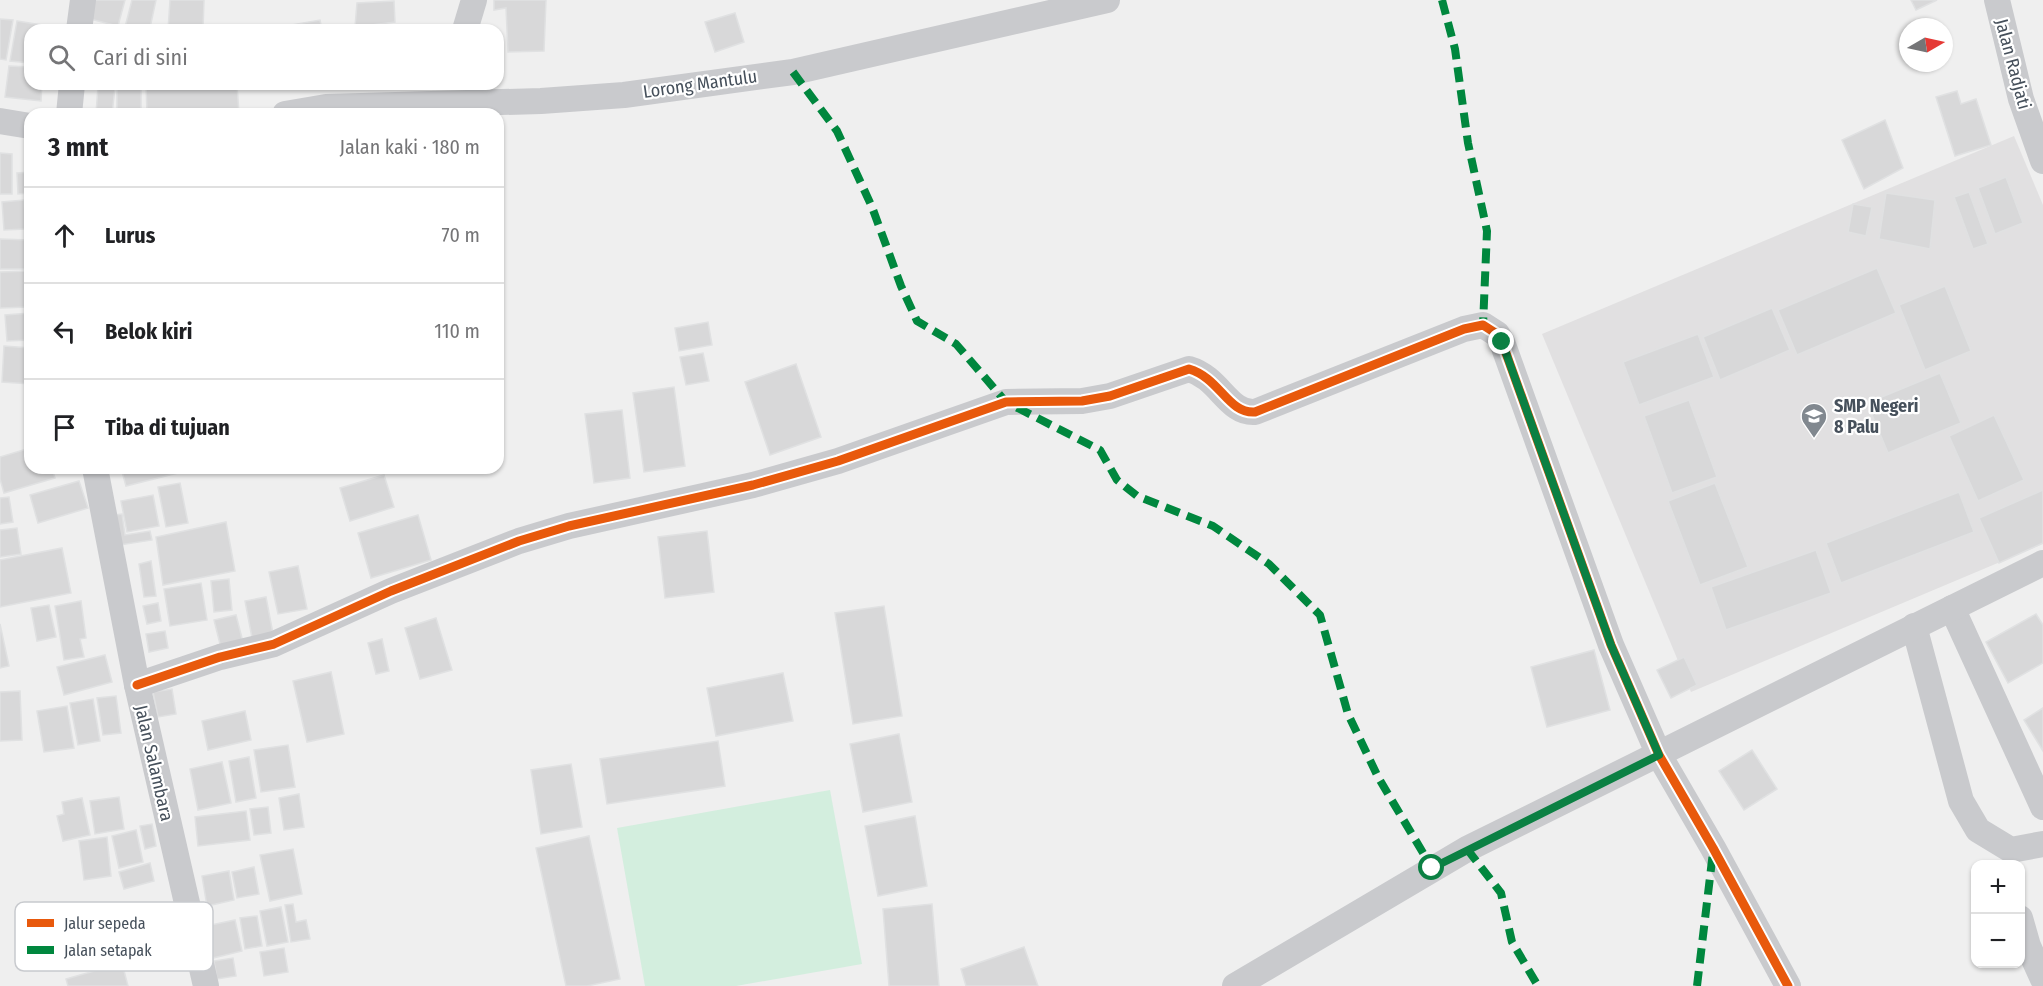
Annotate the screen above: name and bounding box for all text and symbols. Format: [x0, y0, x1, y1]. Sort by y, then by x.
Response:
street label: Jalan Radjati [1990, 16, 2036, 112]
north arrow [1899, 18, 1953, 72]
search box [24, 24, 504, 90]
icon: search [45, 41, 78, 74]
text: Cari di sini [93, 44, 188, 71]
street label: Lorong Mantulu [642, 65, 758, 103]
text: 3 mnt [48, 132, 108, 163]
text: Jalan kaki · 180 m [340, 135, 480, 159]
icon: ahead [48, 219, 81, 252]
text: Lurus [105, 222, 155, 249]
text: 70 m [442, 223, 480, 247]
icon: left [48, 315, 81, 348]
text: Belok kiri [105, 318, 193, 345]
text: 110 m [434, 319, 480, 343]
route end [1488, 328, 1514, 354]
place label: SMP Negeri 8 Palu [1834, 395, 1919, 438]
school or university icon: SMP Negeri 8 Palu [1799, 401, 1829, 439]
icon: arrive [48, 411, 81, 444]
text: Tiba di tujuan [105, 414, 230, 441]
street label: Jalan Salambara [130, 703, 178, 823]
route start [1418, 854, 1444, 880]
map controls [1971, 860, 2025, 968]
button: + [1971, 860, 2025, 914]
legend [15, 902, 213, 971]
text: Jalur sepeda [64, 914, 146, 933]
button: − [1971, 914, 2025, 968]
text: Jalan setapak [64, 941, 152, 960]

